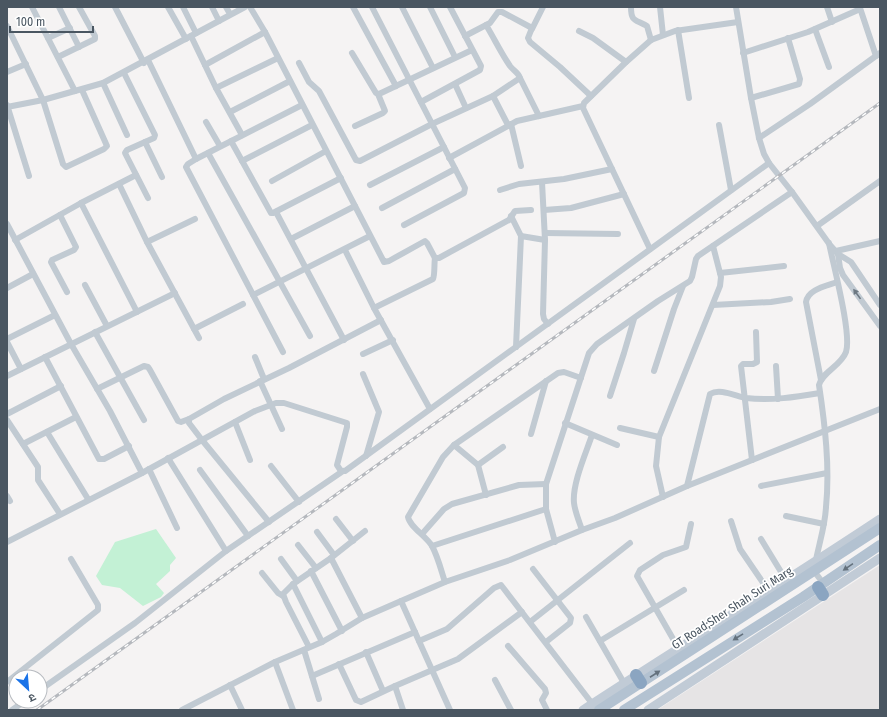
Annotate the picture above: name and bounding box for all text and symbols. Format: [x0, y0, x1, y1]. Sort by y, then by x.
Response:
scale bar [10, 8, 93, 34]
text: 100 m [16, 15, 45, 29]
one-way arrow [853, 289, 861, 299]
street label: GT Road;Sher Shah Suri Marg [669, 563, 795, 652]
one-way arrow [842, 563, 853, 571]
one-way arrow [733, 634, 744, 641]
north arrow [8, 669, 48, 709]
one-way arrow [649, 670, 661, 677]
text: उ [26, 690, 38, 705]

